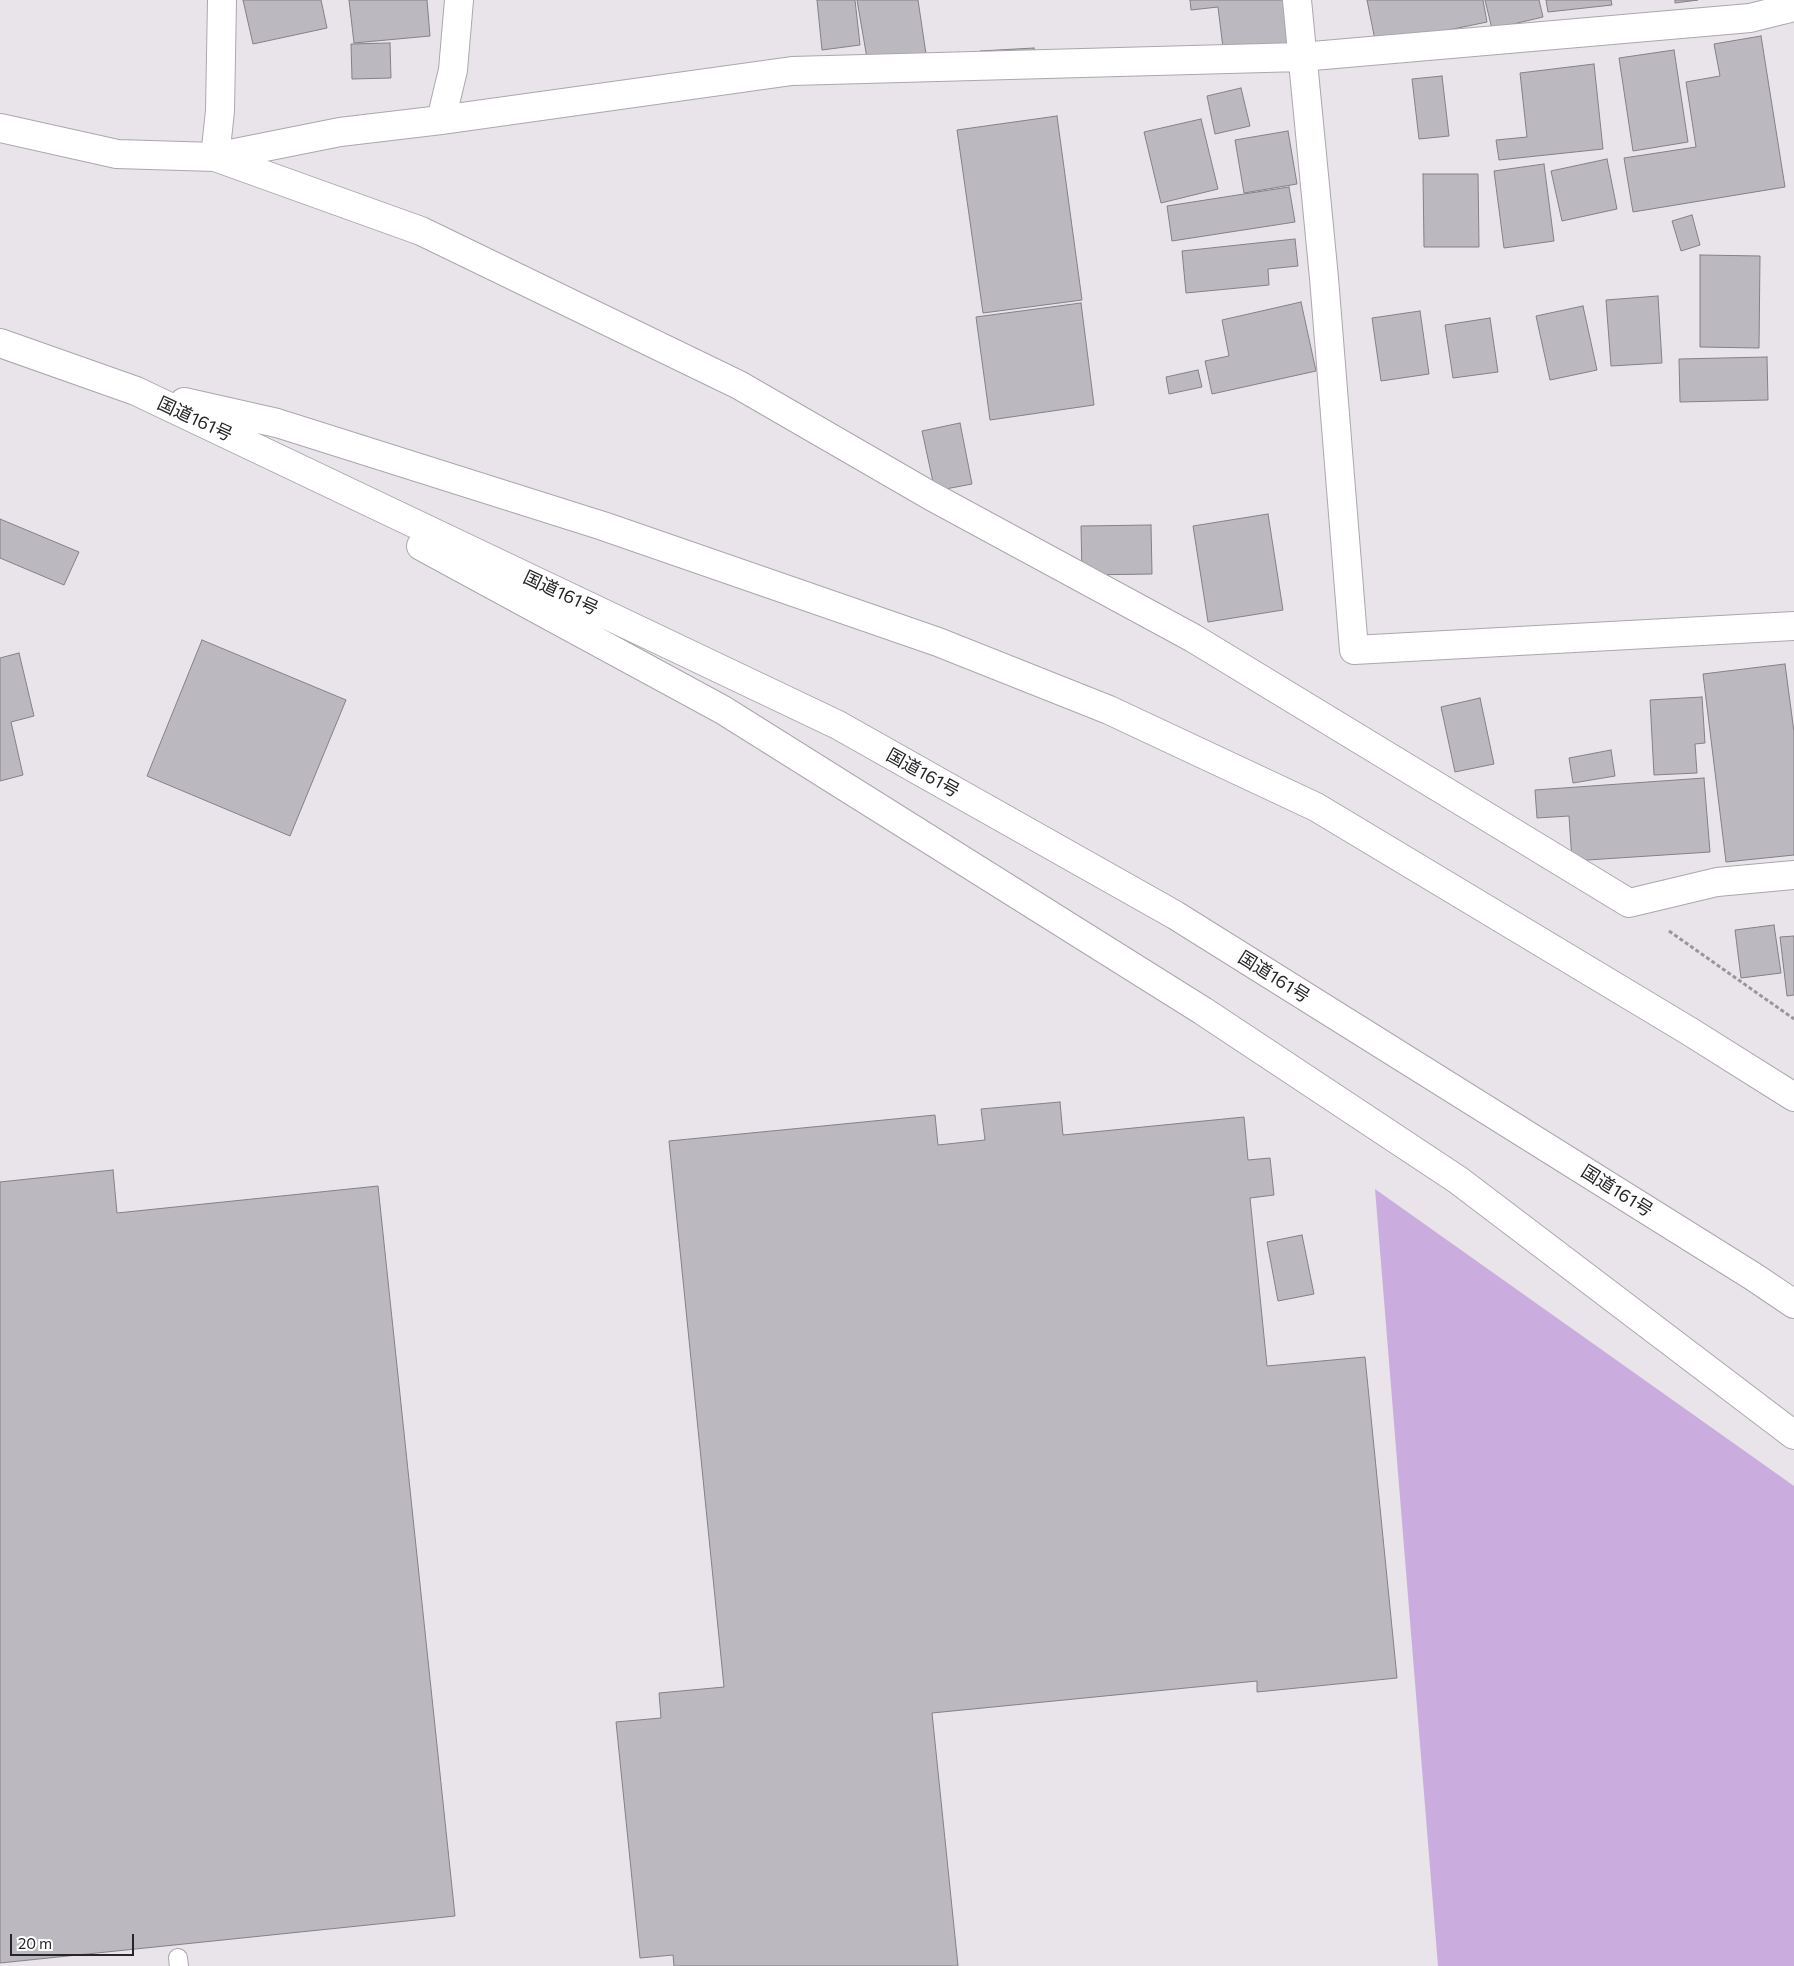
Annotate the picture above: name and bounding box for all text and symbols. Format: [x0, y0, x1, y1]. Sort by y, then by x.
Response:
street label: 国道161号 [154, 392, 236, 446]
street label: 国道161号 [520, 566, 602, 620]
street label: 国道161号 [883, 744, 963, 802]
street label: 国道161号 [1234, 947, 1314, 1007]
street label: 国道161号 [1577, 1161, 1657, 1221]
scale bar [12, 1924, 136, 1956]
text: 20 m [18, 1934, 52, 1952]

